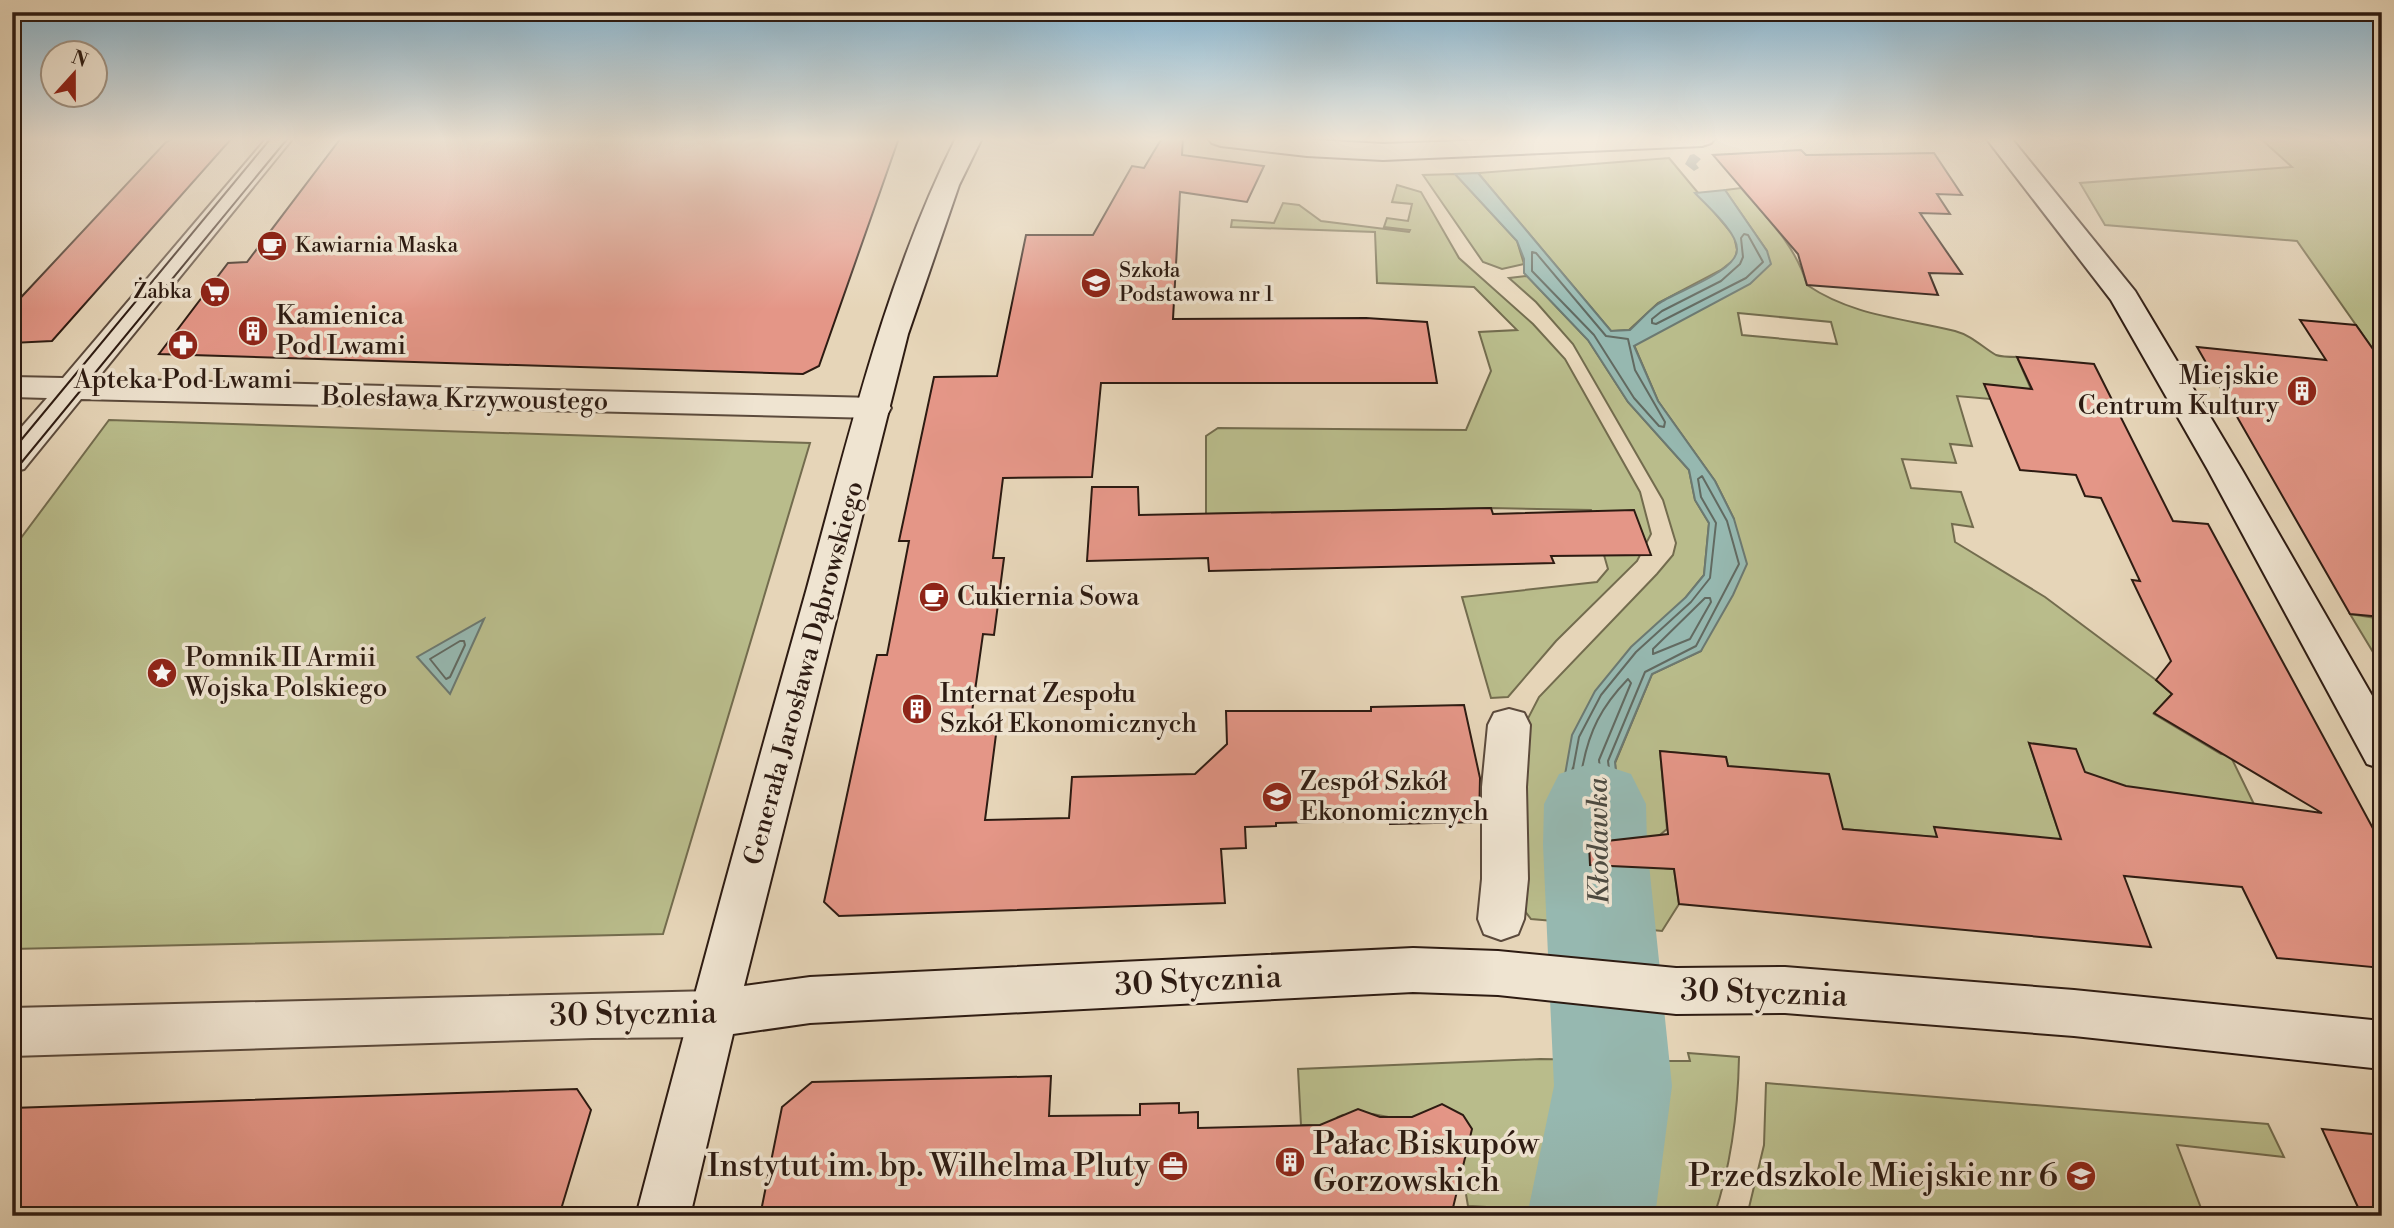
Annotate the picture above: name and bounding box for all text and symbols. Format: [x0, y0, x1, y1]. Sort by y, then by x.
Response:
north arrow [38, 38, 108, 108]
text: N [68, 45, 91, 73]
cafe icon: Kawiarnia Maska [255, 229, 289, 263]
place label: Kawiarnia Maska [295, 233, 458, 259]
place label: Szkoła Podstawowa nr 1 [1119, 258, 1274, 308]
school or university icon: Szkoła Podstawowa nr 1 [1079, 266, 1113, 300]
supermarket icon: Żabka [198, 275, 232, 309]
place label: Żabka [133, 277, 192, 305]
place label: Kamienica Pod Lwami [276, 300, 406, 362]
building icon: Kamienica Pod Lwami [236, 314, 270, 348]
pharmacy icon: Apteka Pod Lwami [166, 328, 200, 362]
place label: Miejskie Centrum Kultury [2078, 360, 2279, 422]
place label: Apteka Pod Lwami [73, 364, 292, 396]
building icon: Miejskie Centrum Kultury [2285, 374, 2319, 408]
street label: Bolesława Krzywoustego [320, 380, 609, 417]
street label: Generała Jarosława Dąbrowskiego [737, 478, 871, 868]
cafe icon: Cukiernia Sowa [917, 580, 951, 614]
place label: Cukiernia Sowa [957, 581, 1140, 613]
place label: Pomnik II Armii Wojska Polskiego [184, 642, 387, 704]
place icon: Pomnik II Armii Wojska Polskiego [145, 656, 179, 690]
place label: Internat Zespołu Szkół Ekonomicznych [940, 678, 1197, 740]
building icon: Internat Zespołu Szkół Ekonomicznych [900, 692, 934, 726]
place label: Zespół Szkół Ekonomicznych [1300, 766, 1489, 828]
water label: Kłodawka [1580, 777, 1618, 905]
school or university icon: Zespół Szkół Ekonomicznych [1260, 780, 1294, 814]
street label: 30 Stycznia [1113, 957, 1283, 1005]
street label: 30 Stycznia [1680, 970, 1849, 1016]
street label: 30 Stycznia [549, 993, 718, 1035]
place label: Pałac Biskupów Gorzowskich [1313, 1124, 1540, 1201]
building icon: Pałac Biskupów Gorzowskich [1273, 1145, 1307, 1179]
place label: Instytut im. bp. Wilhelma Pluty [707, 1146, 1150, 1186]
office icon: Instytut im. bp. Wilhelma Pluty [1156, 1149, 1190, 1183]
place label: Przedszkole Miejskie nr 6 [1688, 1156, 2058, 1196]
school or university icon: Przedszkole Miejskie nr 6 [2064, 1159, 2098, 1193]

